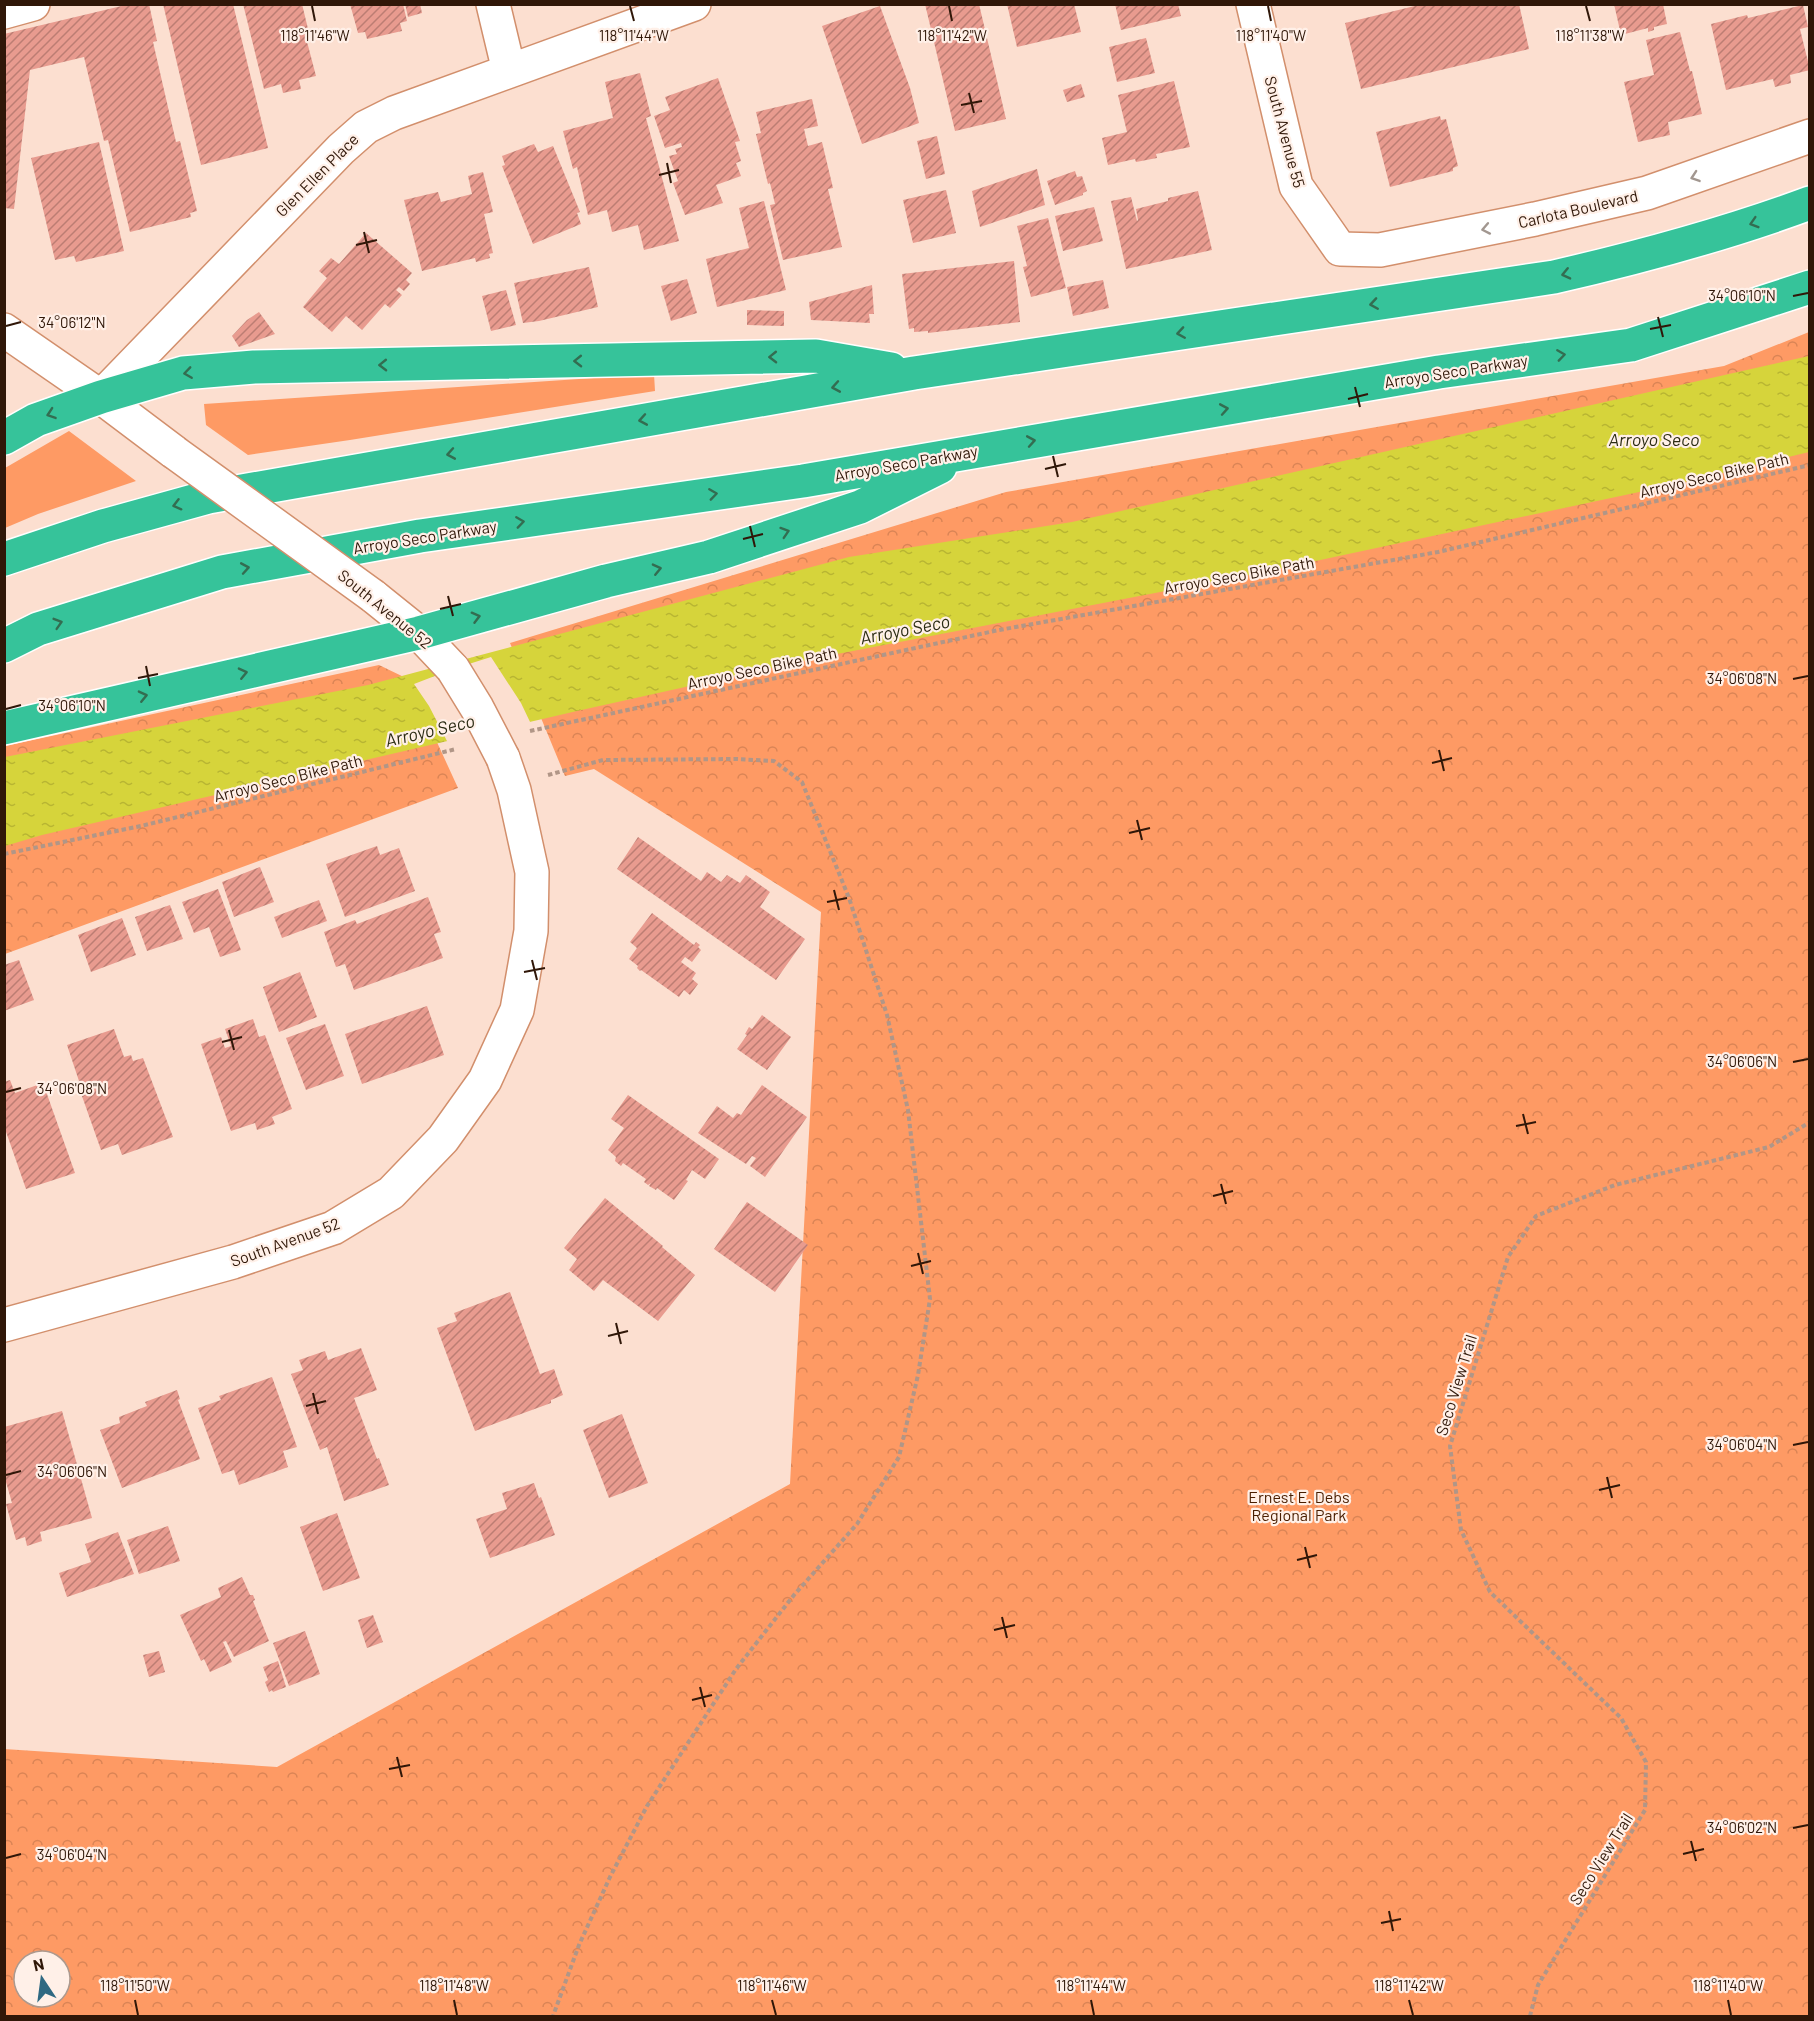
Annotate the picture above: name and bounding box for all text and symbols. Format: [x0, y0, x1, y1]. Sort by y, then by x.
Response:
text: 118°11'46"W [280, 26, 350, 44]
text: 118°11'44"W [599, 26, 669, 44]
text: 118°11'42"W [917, 26, 987, 44]
text: 118°11'40"W [1236, 26, 1306, 44]
text: 118°11'38"W [1555, 26, 1625, 44]
street label: South Avenue 55 [1261, 74, 1310, 190]
street label: Glen Ellen Place [271, 129, 362, 220]
one-way arrow [1690, 170, 1701, 182]
street label: Carlota Boulevard [1516, 185, 1640, 232]
one-way arrow [1749, 215, 1760, 228]
one-way arrow [1481, 222, 1491, 235]
one-way arrow [1562, 267, 1572, 280]
text: 34°06'10"N [1708, 286, 1776, 304]
one-way arrow [1369, 297, 1378, 309]
text: 34°06'12"N [38, 313, 106, 331]
one-way arrow [1176, 326, 1185, 338]
one-way arrow [1557, 349, 1566, 361]
street label: Arroyo Seco Parkway [1383, 350, 1530, 391]
one-way arrow [768, 351, 777, 363]
one-way arrow [573, 355, 582, 367]
one-way arrow [378, 359, 387, 371]
one-way arrow [184, 366, 193, 379]
one-way arrow [831, 380, 840, 392]
one-way arrow [1219, 403, 1228, 415]
one-way arrow [46, 407, 57, 420]
one-way arrow [639, 413, 649, 426]
water label: Arroyo Seco [1608, 428, 1700, 450]
one-way arrow [1026, 435, 1036, 448]
street label: Arroyo Seco Parkway [833, 440, 980, 484]
one-way arrow [447, 447, 456, 459]
street label: Arroyo Seco Bike Path [1638, 448, 1790, 501]
one-way arrow [709, 489, 718, 501]
one-way arrow [172, 498, 183, 510]
street label: Arroyo Seco Parkway [352, 516, 499, 557]
one-way arrow [516, 516, 525, 528]
one-way arrow [779, 526, 790, 539]
street label: Arroyo Seco Bike Path [1162, 552, 1316, 597]
one-way arrow [240, 562, 250, 575]
one-way arrow [652, 563, 662, 576]
street label: South Avenue 52 [335, 565, 436, 652]
water label: Arroyo Seco [858, 610, 952, 649]
one-way arrow [470, 612, 481, 624]
one-way arrow [52, 618, 63, 630]
street label: Arroyo Seco Bike Path [685, 642, 838, 693]
one-way arrow [238, 667, 248, 680]
text: 34°06'08"N [1707, 669, 1777, 687]
one-way arrow [138, 690, 148, 703]
text: 34°06'10"N [38, 696, 106, 714]
water label: Arroyo Seco [383, 709, 477, 751]
street label: Arroyo Seco Bike Path [212, 750, 364, 805]
text: 34°06'06"N [1707, 1052, 1777, 1070]
text: 34°06'08"N [37, 1079, 107, 1097]
street label: South Avenue 52 [227, 1213, 342, 1270]
street label: Seco View Trail [1431, 1332, 1480, 1438]
text: 34°06'04"N [1707, 1435, 1777, 1453]
text: 34°06'06"N [37, 1462, 107, 1480]
park label: Ernest E. Debs Regional Park [1248, 1487, 1350, 1524]
street label: Seco View Trail [1565, 1809, 1636, 1908]
text: 34°06'02"N [1707, 1818, 1777, 1836]
text: 34°06'04"N [37, 1845, 107, 1863]
north arrow [12, 1949, 72, 2009]
text: N [31, 1953, 46, 1974]
text: 118°11'50"W [100, 1976, 170, 1994]
text: 118°11'48"W [419, 1976, 489, 1994]
text: 118°11'46"W [737, 1976, 807, 1994]
text: 118°11'44"W [1056, 1976, 1126, 1994]
text: 118°11'42"W [1374, 1976, 1444, 1994]
text: 118°11'40"W [1693, 1976, 1763, 1994]

